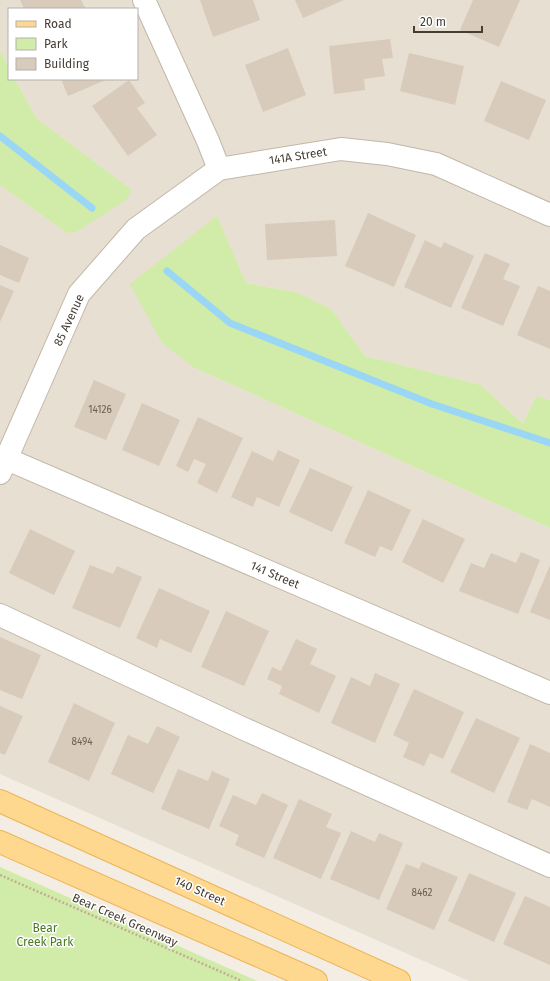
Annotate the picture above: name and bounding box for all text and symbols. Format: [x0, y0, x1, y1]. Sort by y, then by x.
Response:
legend [8, 8, 138, 80]
scale bar [414, 8, 482, 34]
text: 20 m [420, 15, 446, 29]
text: Road [44, 17, 72, 31]
text: Park [44, 37, 68, 51]
text: Building [44, 57, 90, 71]
street label: 141A Street [268, 144, 329, 168]
street label: 85 Avenue [51, 292, 87, 348]
house number: 14126 [88, 404, 112, 416]
street label: 141 Street [248, 558, 302, 592]
house number: 8494 [71, 736, 93, 748]
street label: 140 Street [172, 874, 228, 909]
house number: 8462 [412, 887, 433, 899]
street label: Bear Creek Greenway [70, 890, 180, 950]
park label: Bear Creek Park [17, 921, 74, 949]

